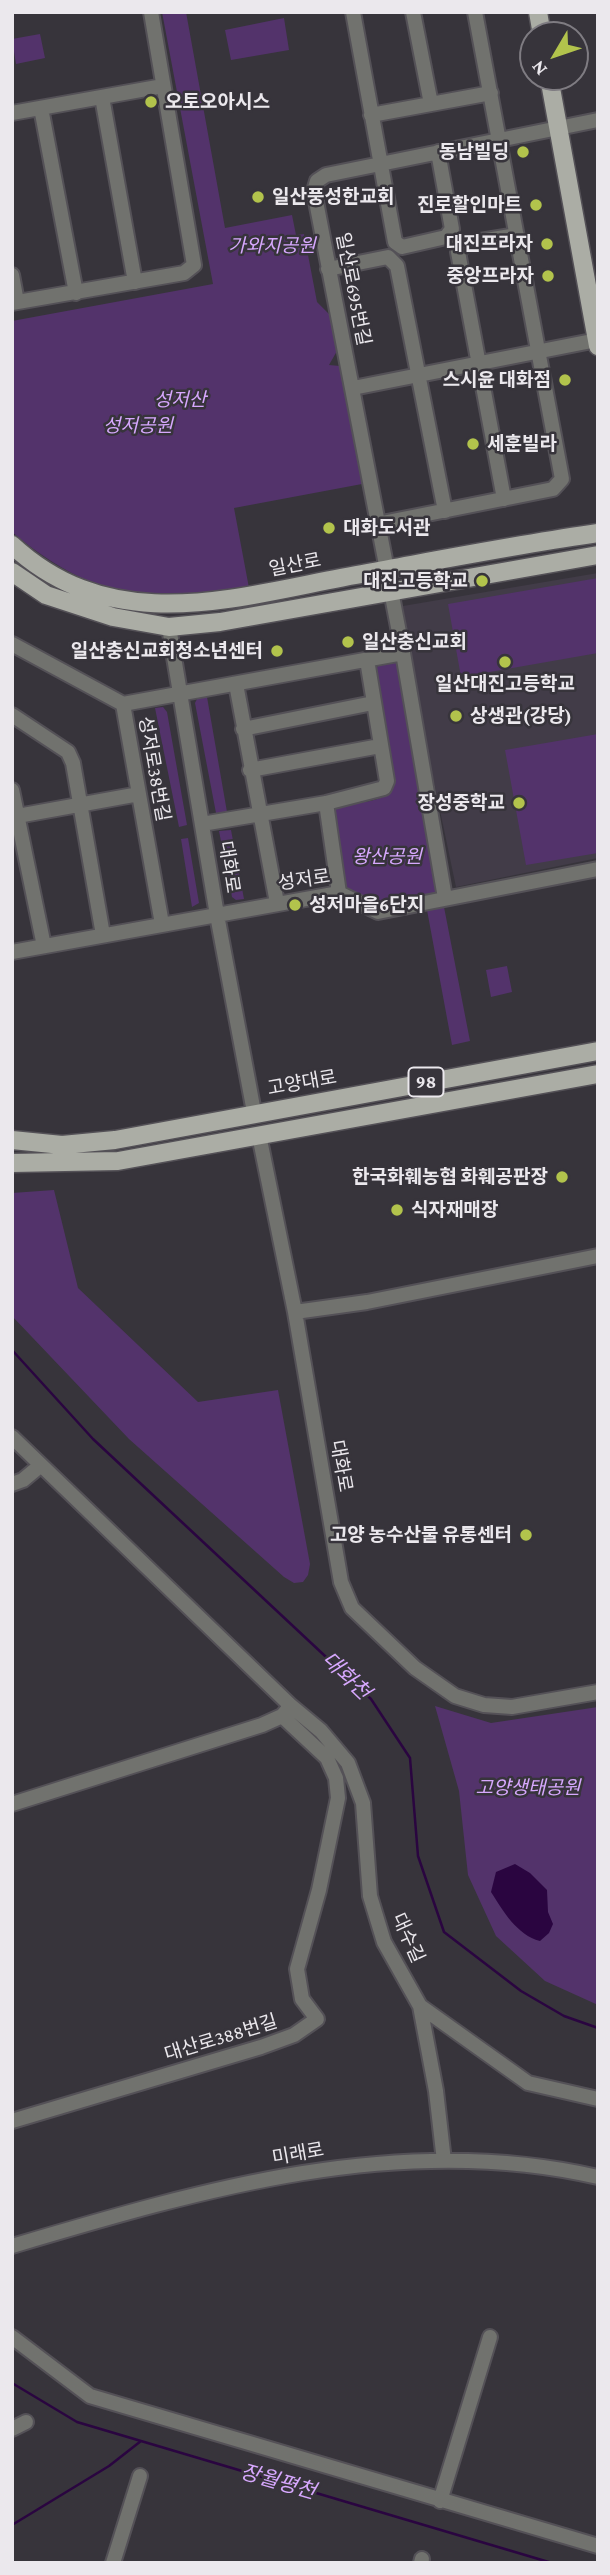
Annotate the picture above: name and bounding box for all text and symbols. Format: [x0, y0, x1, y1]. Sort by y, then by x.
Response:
north arrow [519, 21, 589, 91]
text: N [527, 57, 551, 80]
place label: 오토오아시스 [165, 91, 270, 113]
marker: 오토오아시스 [143, 94, 159, 110]
place label: 동남빌딩 [439, 141, 509, 163]
marker: 동남빌딩 [515, 144, 531, 160]
place label: 일산풍성한교회 [272, 186, 394, 208]
marker: 일산풍성한교회 [250, 189, 266, 205]
place label: 진로할인마트 [417, 194, 522, 216]
marker: 진로할인마트 [528, 197, 544, 213]
street label: 일산로695번길 [331, 230, 375, 348]
place label: 대진프라자 [446, 233, 533, 255]
park label: 가와지공원 [228, 235, 316, 257]
marker: 대진프라자 [539, 236, 555, 252]
place label: 중앙프라자 [447, 265, 534, 287]
marker: 중앙프라자 [540, 268, 556, 284]
place label: 스시윤 대화점 [442, 369, 551, 391]
marker: 스시윤 대화점 [557, 372, 573, 388]
park label: 성저산 [154, 389, 206, 411]
park label: 성저공원 [103, 415, 173, 437]
place label: 세훈빌라 [487, 433, 557, 455]
marker: 세훈빌라 [465, 436, 481, 452]
place label: 대화도서관 [343, 517, 430, 539]
marker: 대화도서관 [321, 520, 337, 536]
street label: 일산로 [267, 549, 323, 581]
place label: 대진고등학교 [363, 570, 468, 592]
marker: 대진고등학교 [474, 573, 490, 589]
place label: 일산충신교회 [362, 631, 467, 653]
marker: 일산충신교회 [340, 634, 356, 650]
place label: 일산충신교회청소년센터 [71, 640, 263, 662]
marker: 일산충신교회청소년센터 [269, 643, 285, 659]
marker: 일산대진고등학교 [497, 654, 513, 670]
place label: 일산대진고등학교 [435, 673, 575, 695]
place label: 상생관(강당) [470, 705, 572, 727]
marker: 상생관(강당) [448, 708, 464, 724]
street label: 성저로38번길 [134, 715, 174, 823]
place label: 장성중학교 [418, 792, 505, 814]
marker: 장성중학교 [511, 795, 527, 811]
street label: 대화로 [214, 839, 244, 895]
park label: 왕산공원 [352, 846, 422, 868]
street label: 성저로 [276, 865, 332, 895]
place label: 성저마을6단지 [309, 894, 424, 916]
marker: 성저마을6단지 [287, 897, 303, 913]
street label: 고양대로 [266, 1066, 338, 1100]
road number: 98 [408, 1068, 444, 1097]
place label: 한국화훼농협 화훼공판장 [352, 1166, 548, 1188]
marker: 한국화훼농협 화훼공판장 [554, 1169, 570, 1185]
place label: 식자재매장 [411, 1199, 498, 1221]
marker: 식자재매장 [389, 1202, 405, 1218]
street label: 대화로 [325, 1438, 357, 1494]
place label: 고양 농수산물 유통센터 [330, 1524, 512, 1546]
marker: 고양 농수산물 유통센터 [518, 1527, 534, 1543]
water label: 대화천 [316, 1647, 376, 1705]
park label: 고양생태공원 [476, 1777, 580, 1799]
street label: 대수길 [387, 1909, 429, 1967]
street label: 대산로388번길 [162, 2010, 280, 2066]
street label: 미래로 [270, 2138, 326, 2170]
water label: 장월평천 [237, 2459, 319, 2505]

